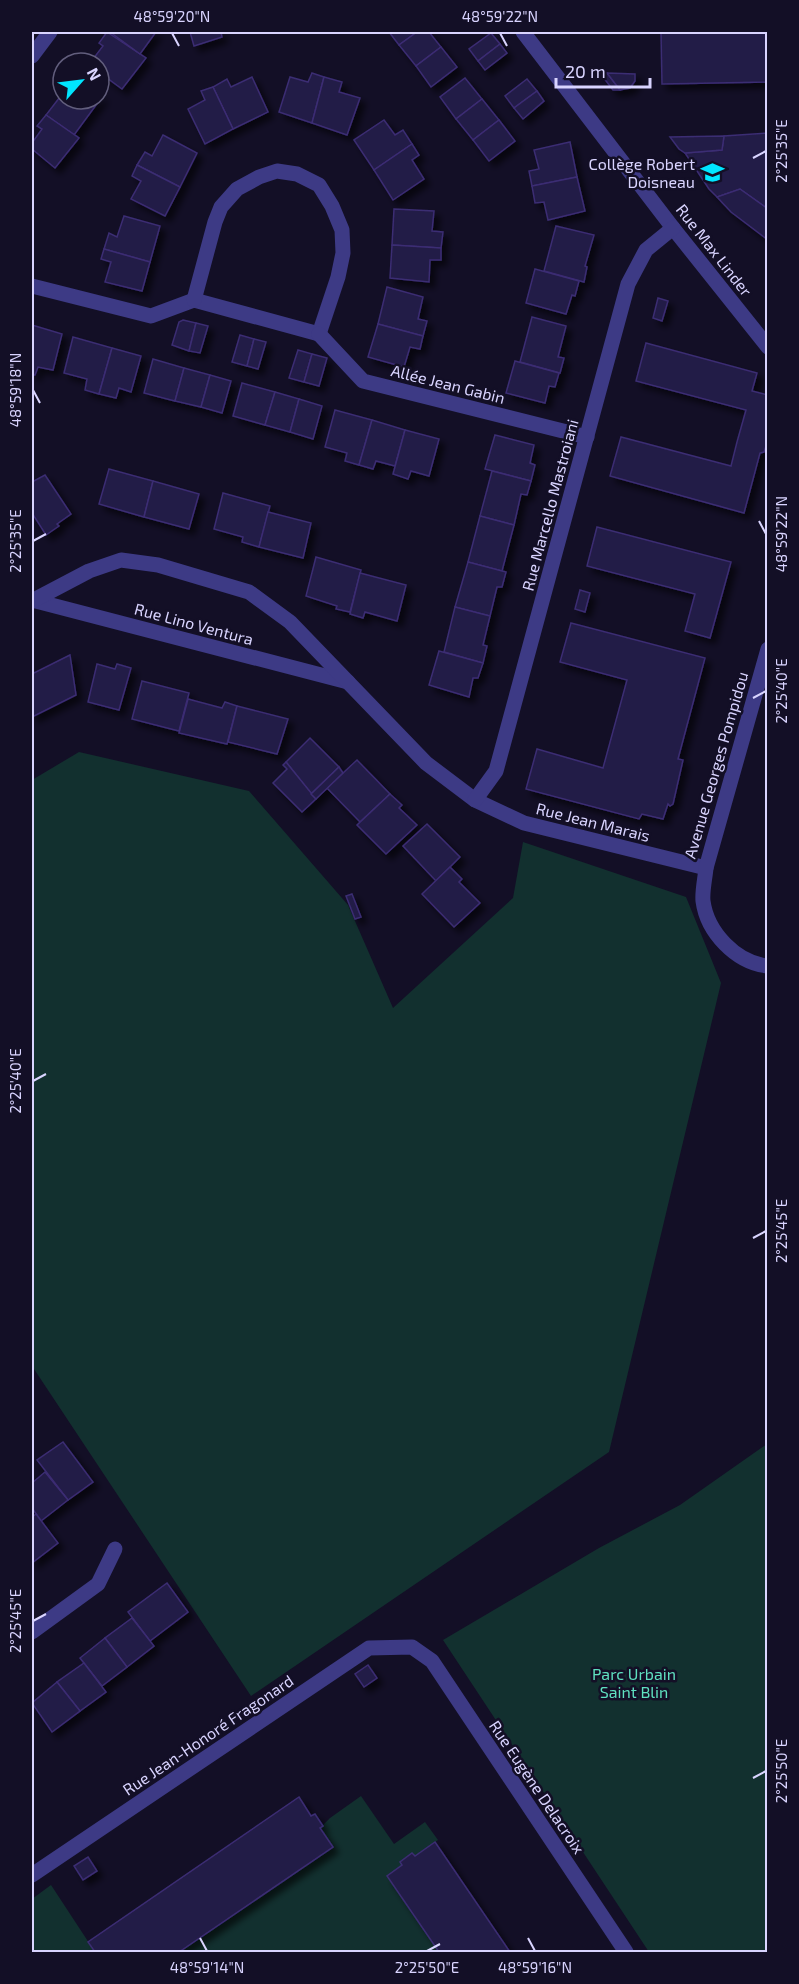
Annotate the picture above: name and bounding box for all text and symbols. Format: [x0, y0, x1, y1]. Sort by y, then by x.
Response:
text: 48°59'20"N [134, 7, 210, 25]
text: 48°59'22"N [462, 7, 538, 25]
north arrow [51, 51, 111, 111]
scale bar [556, 51, 650, 89]
text: 20 m [565, 60, 606, 82]
text: N [84, 64, 106, 83]
text: 2°25'35"E [772, 119, 790, 183]
place label: Collège Robert Doisneau [589, 154, 695, 191]
school or university icon: Collège Robert Doisneau [700, 160, 726, 186]
street label: Rue Max Linder [673, 200, 757, 300]
text: 48°59'18"N [6, 353, 24, 427]
street label: Allée Jean Gabin [389, 360, 507, 407]
street label: Rue Marcello Mastroiani [517, 417, 582, 593]
text: 48°59'22"N [772, 496, 790, 572]
text: 2°25'35"E [6, 509, 24, 573]
street label: Rue Lino Ventura [133, 599, 256, 649]
text: 2°25'40"E [772, 658, 790, 724]
street label: Avenue Georges Pompidou [680, 669, 751, 860]
street label: Rue Jean Marais [534, 798, 652, 845]
text: 2°25'40"E [6, 1048, 24, 1114]
text: 2°25'45"E [772, 1199, 790, 1263]
text: 2°25'45"E [6, 1589, 24, 1653]
park label: Parc Urbain Saint Blin [592, 1664, 676, 1701]
street label: Rue Jean-Honoré Fragonard [119, 1670, 297, 1799]
street label: Rue Eugène Delacroix [486, 1717, 589, 1857]
text: 2°25'50"E [772, 1739, 790, 1803]
text: 48°59'14"N [170, 1958, 244, 1976]
text: 2°25'50"E [395, 1958, 459, 1976]
text: 48°59'16"N [498, 1958, 572, 1976]

